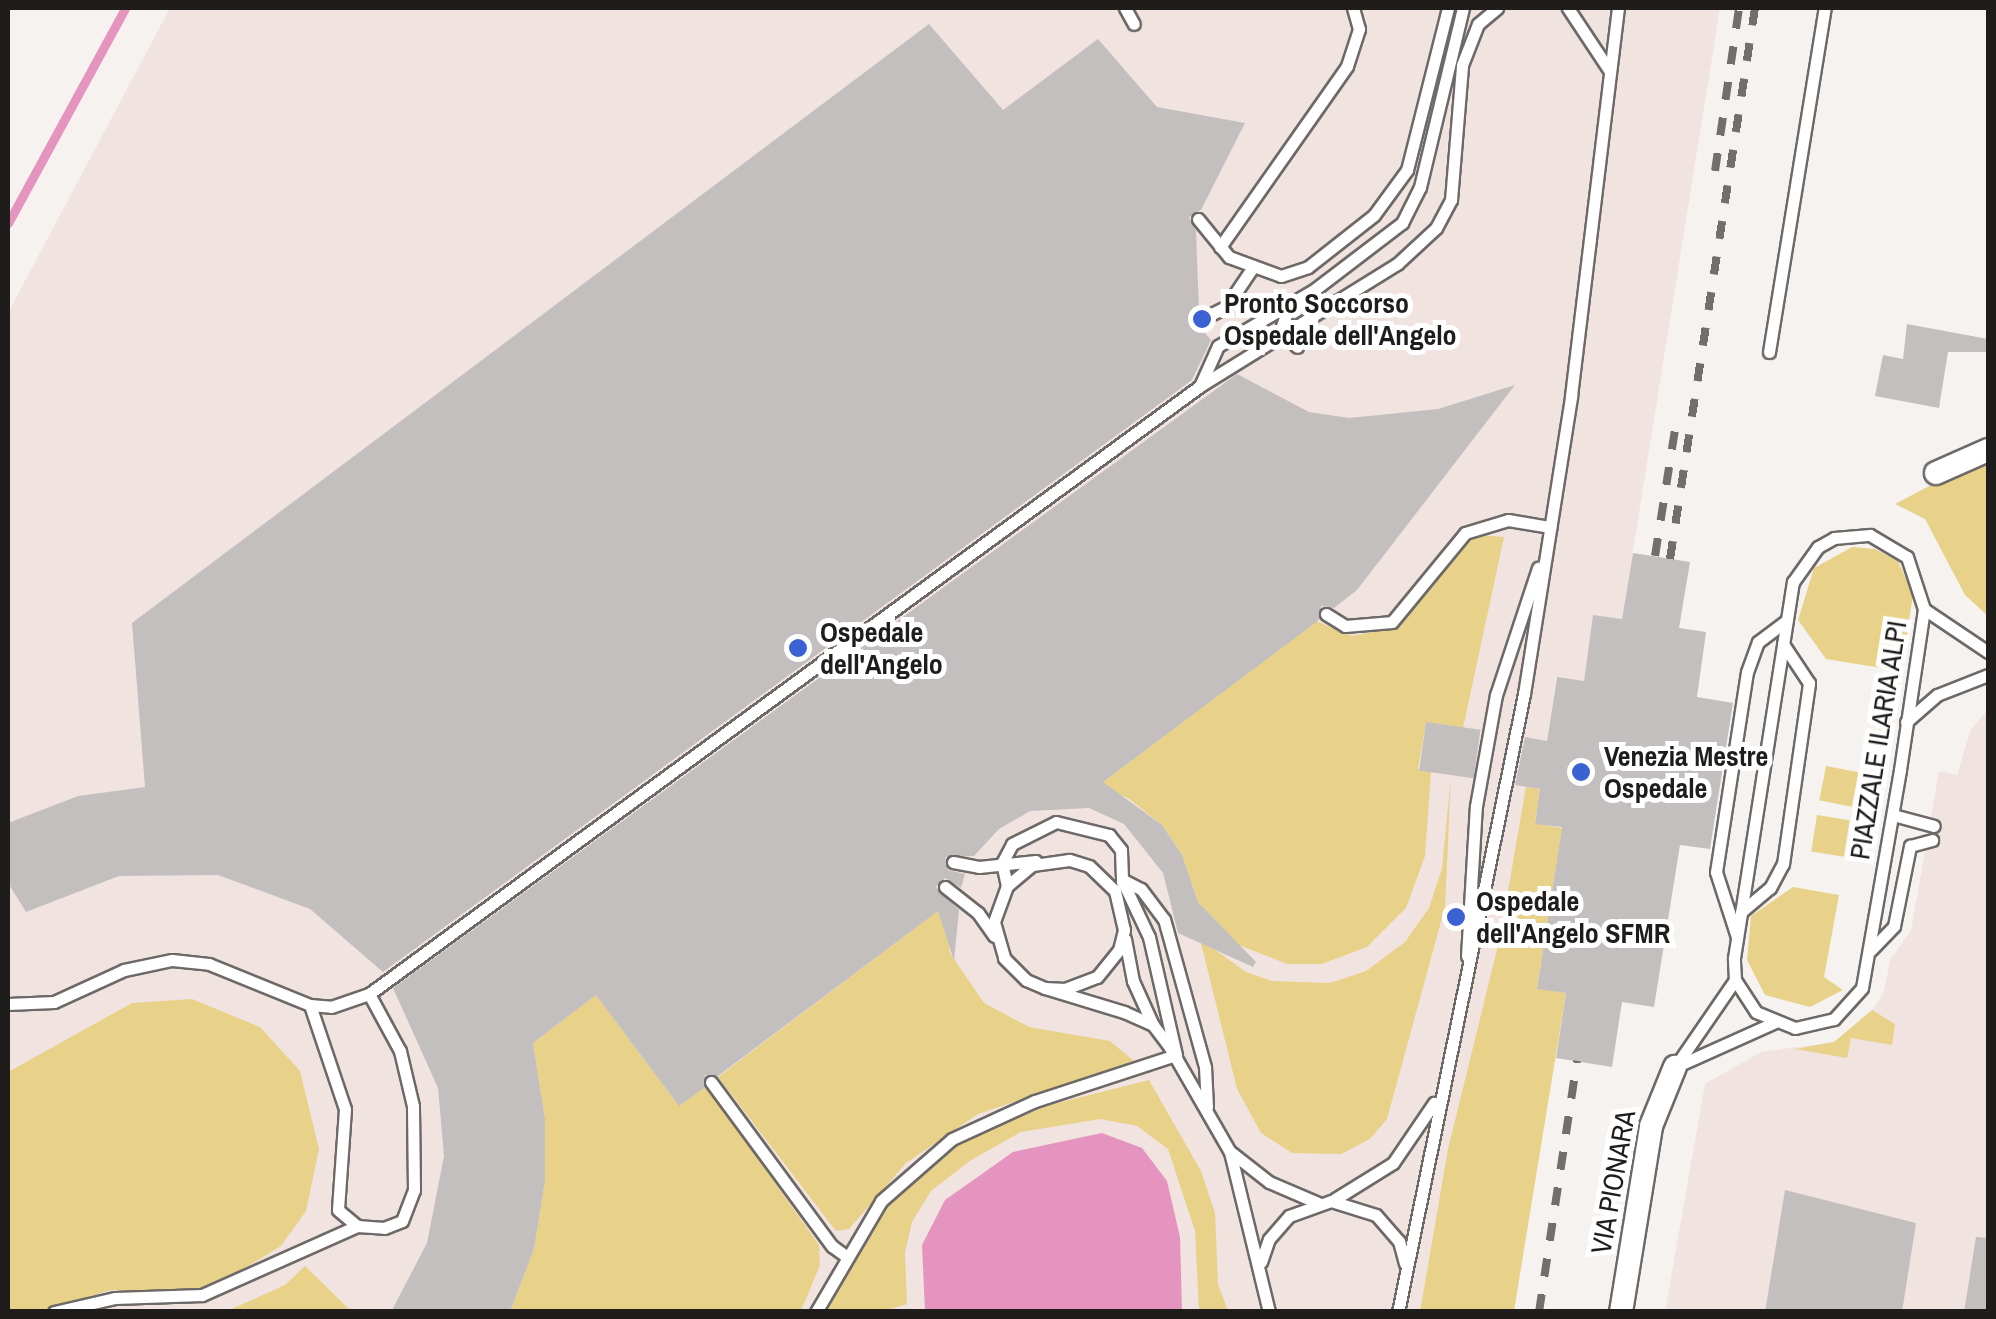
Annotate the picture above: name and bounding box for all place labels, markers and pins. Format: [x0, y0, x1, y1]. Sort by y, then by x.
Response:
place label: Pronto Soccorso Ospedale dell'Angelo [1224, 286, 1457, 352]
marker: Pronto Soccorso Ospedale dell'Angelo [1189, 306, 1215, 332]
place label: Ospedale dell'Angelo [820, 615, 943, 681]
marker: Ospedale dell'Angelo [785, 635, 811, 661]
place label: Venezia Mestre Ospedale [1604, 739, 1768, 805]
marker: Venezia Mestre Ospedale [1568, 759, 1594, 785]
place label: Ospedale dell'Angelo SFMR [1476, 884, 1670, 950]
marker: Ospedale dell'Angelo SFMR [1445, 906, 1467, 928]

